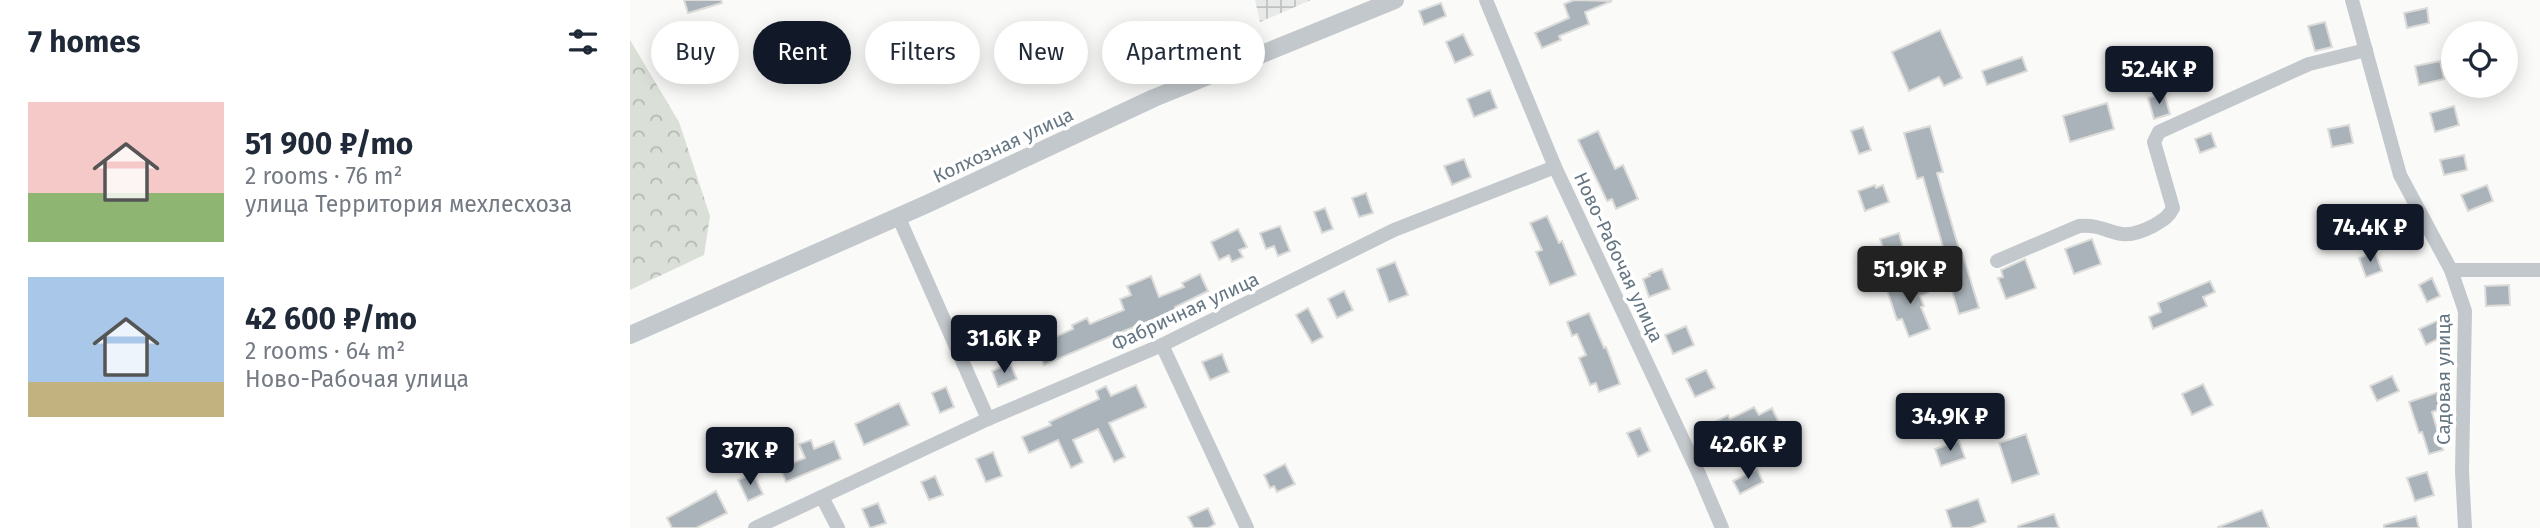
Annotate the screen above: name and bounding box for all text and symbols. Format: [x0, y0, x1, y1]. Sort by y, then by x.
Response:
chip: Buy [651, 21, 739, 84]
chip: Rent [753, 21, 851, 84]
chip: Filters [865, 21, 980, 84]
chip: New [994, 21, 1088, 84]
chip: Apartment [1102, 21, 1265, 84]
map controls [2441, 21, 2518, 98]
button: locate [2441, 21, 2518, 98]
icon: filters [564, 23, 602, 61]
text: 7 homes [28, 24, 140, 60]
pin: 52.4K ₽ [2094, 46, 2224, 106]
text: 52.4K ₽ [2121, 55, 2197, 83]
street label: Колхозная улица [929, 103, 1077, 188]
text: 51 900 ₽/mo [245, 126, 413, 162]
icon: home [84, 130, 168, 214]
text: 2 rooms · 76 m² [245, 162, 403, 190]
street label: Ново-Рабочая улица [1569, 168, 1668, 346]
text: улица Территория мехлесхоза [245, 190, 572, 218]
pin: 74.4K ₽ [2305, 204, 2435, 264]
text: 74.4K ₽ [2333, 213, 2407, 241]
pin: 51.9K ₽ [1845, 246, 1975, 306]
text: 51.9K ₽ [1873, 255, 1947, 283]
street label: Фабричная улица [1108, 267, 1263, 356]
text: 42 600 ₽/mo [245, 301, 417, 337]
icon: home [84, 305, 168, 389]
street label: Садовая улица [2432, 313, 2455, 445]
pin: 31.6K ₽ [939, 316, 1069, 375]
text: 31.6K ₽ [967, 324, 1041, 352]
text: 2 rooms · 64 m² [245, 337, 405, 365]
text: Ново-Рабочая улица [245, 365, 469, 393]
pin: 34.9K ₽ [1885, 393, 2015, 453]
text: 34.9K ₽ [1912, 402, 1988, 430]
pin: 42.6K ₽ [1683, 421, 1813, 481]
pin: 37K ₽ [701, 428, 799, 487]
text: 42.6K ₽ [1710, 430, 1786, 458]
text: 37K ₽ [722, 436, 778, 464]

